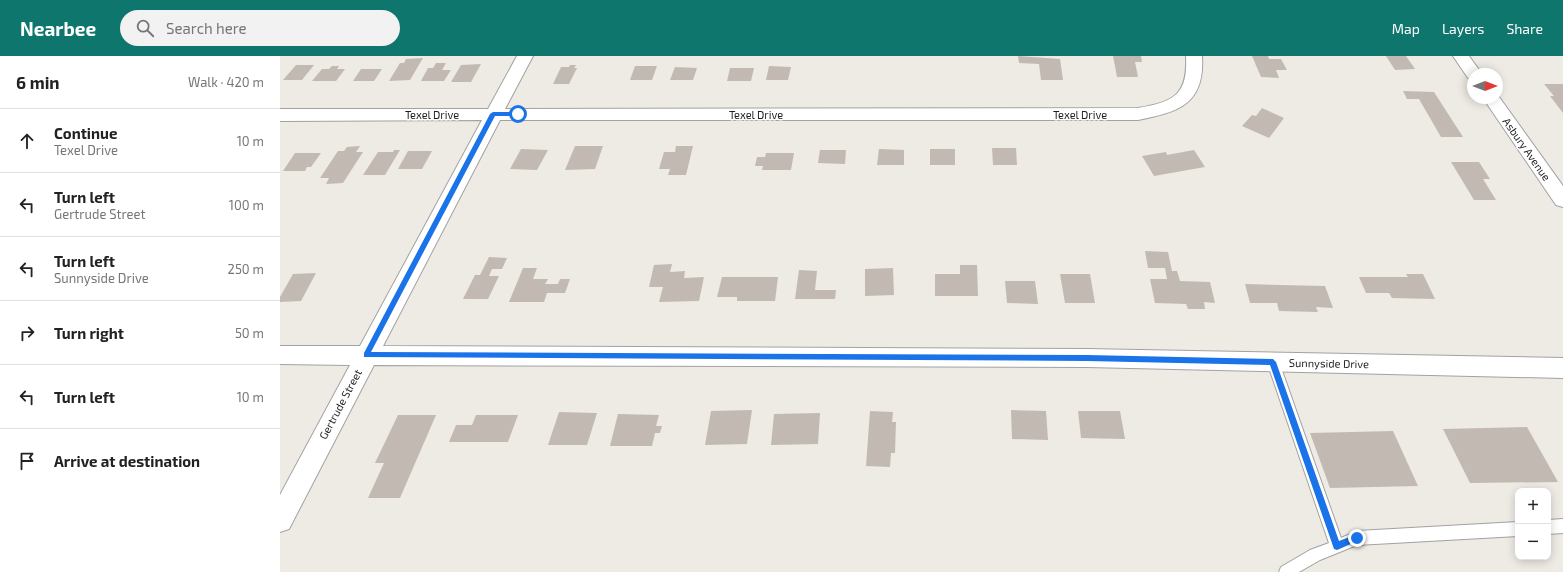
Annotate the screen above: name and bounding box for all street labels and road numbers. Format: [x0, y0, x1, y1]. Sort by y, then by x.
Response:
street label: Texel Drive [405, 108, 459, 121]
street label: Texel Drive [729, 108, 783, 121]
street label: Texel Drive [1053, 108, 1107, 121]
street label: Asbury Avenue [1500, 115, 1554, 183]
street label: Sunnyside Drive [1289, 356, 1369, 370]
street label: Gertrude Street [316, 367, 364, 441]

